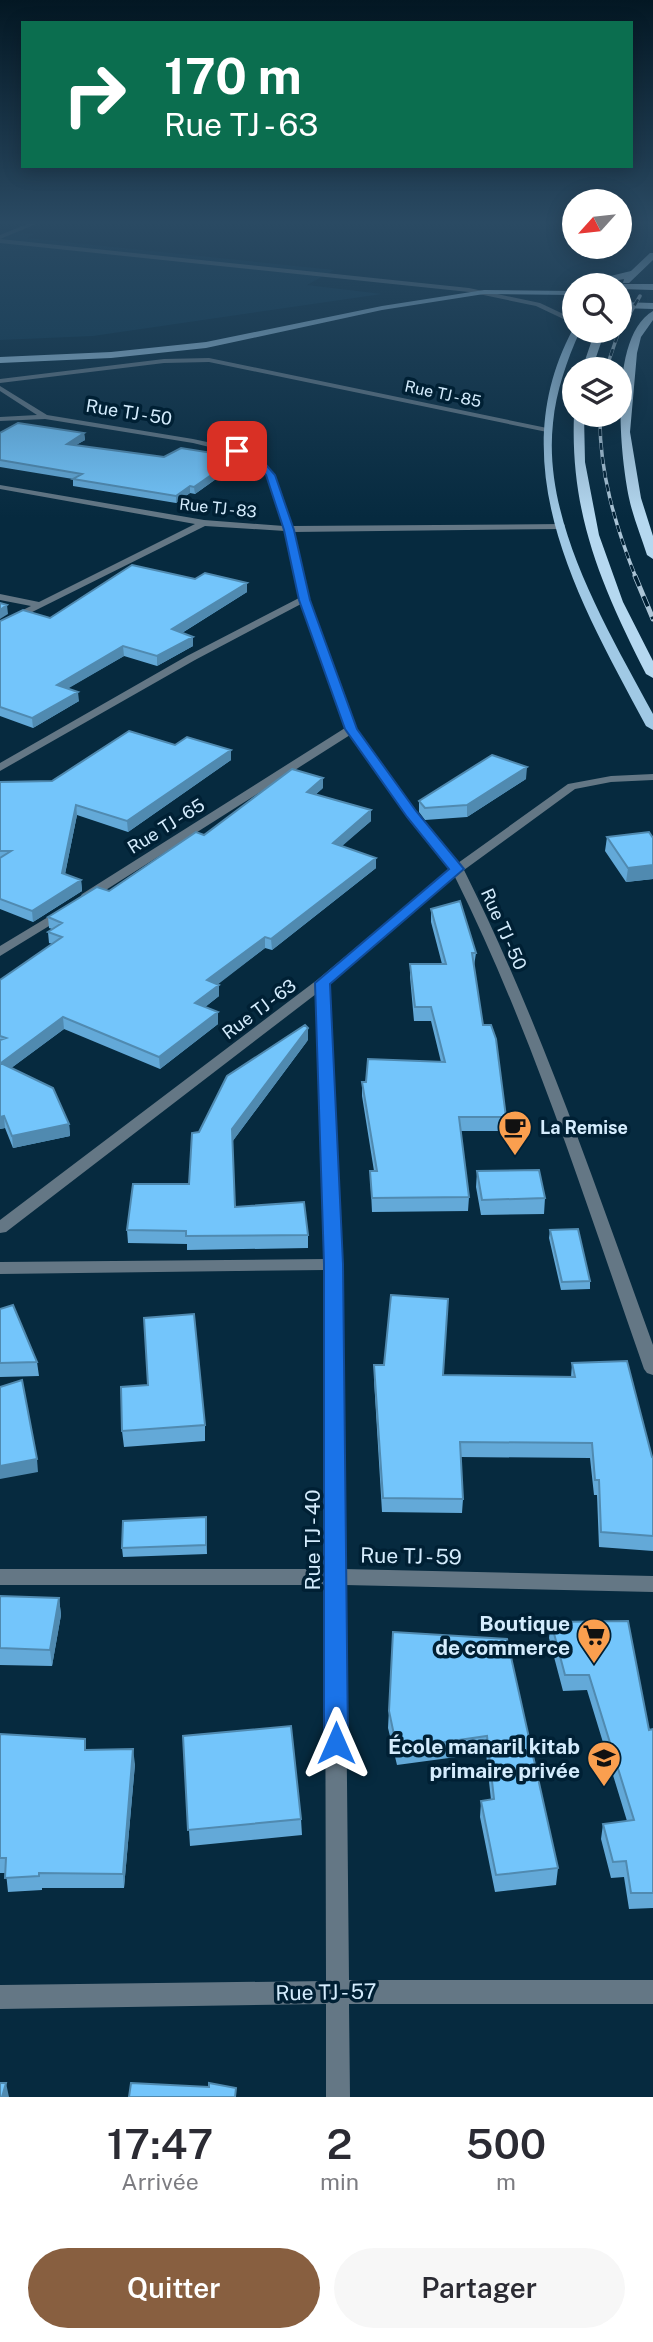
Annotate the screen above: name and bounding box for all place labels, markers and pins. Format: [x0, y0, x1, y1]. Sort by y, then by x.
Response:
pin [207, 421, 267, 481]
cafe icon: La Remise [496, 1108, 534, 1157]
place label: La Remise [540, 1117, 628, 1138]
place label: Boutique de commerce [435, 1611, 570, 1660]
supermarket icon: Boutique de commerce [575, 1616, 613, 1665]
place label: École manaril kitab primaire privée [388, 1734, 580, 1783]
school or university icon: École manaril kitab primaire privée [585, 1739, 623, 1788]

